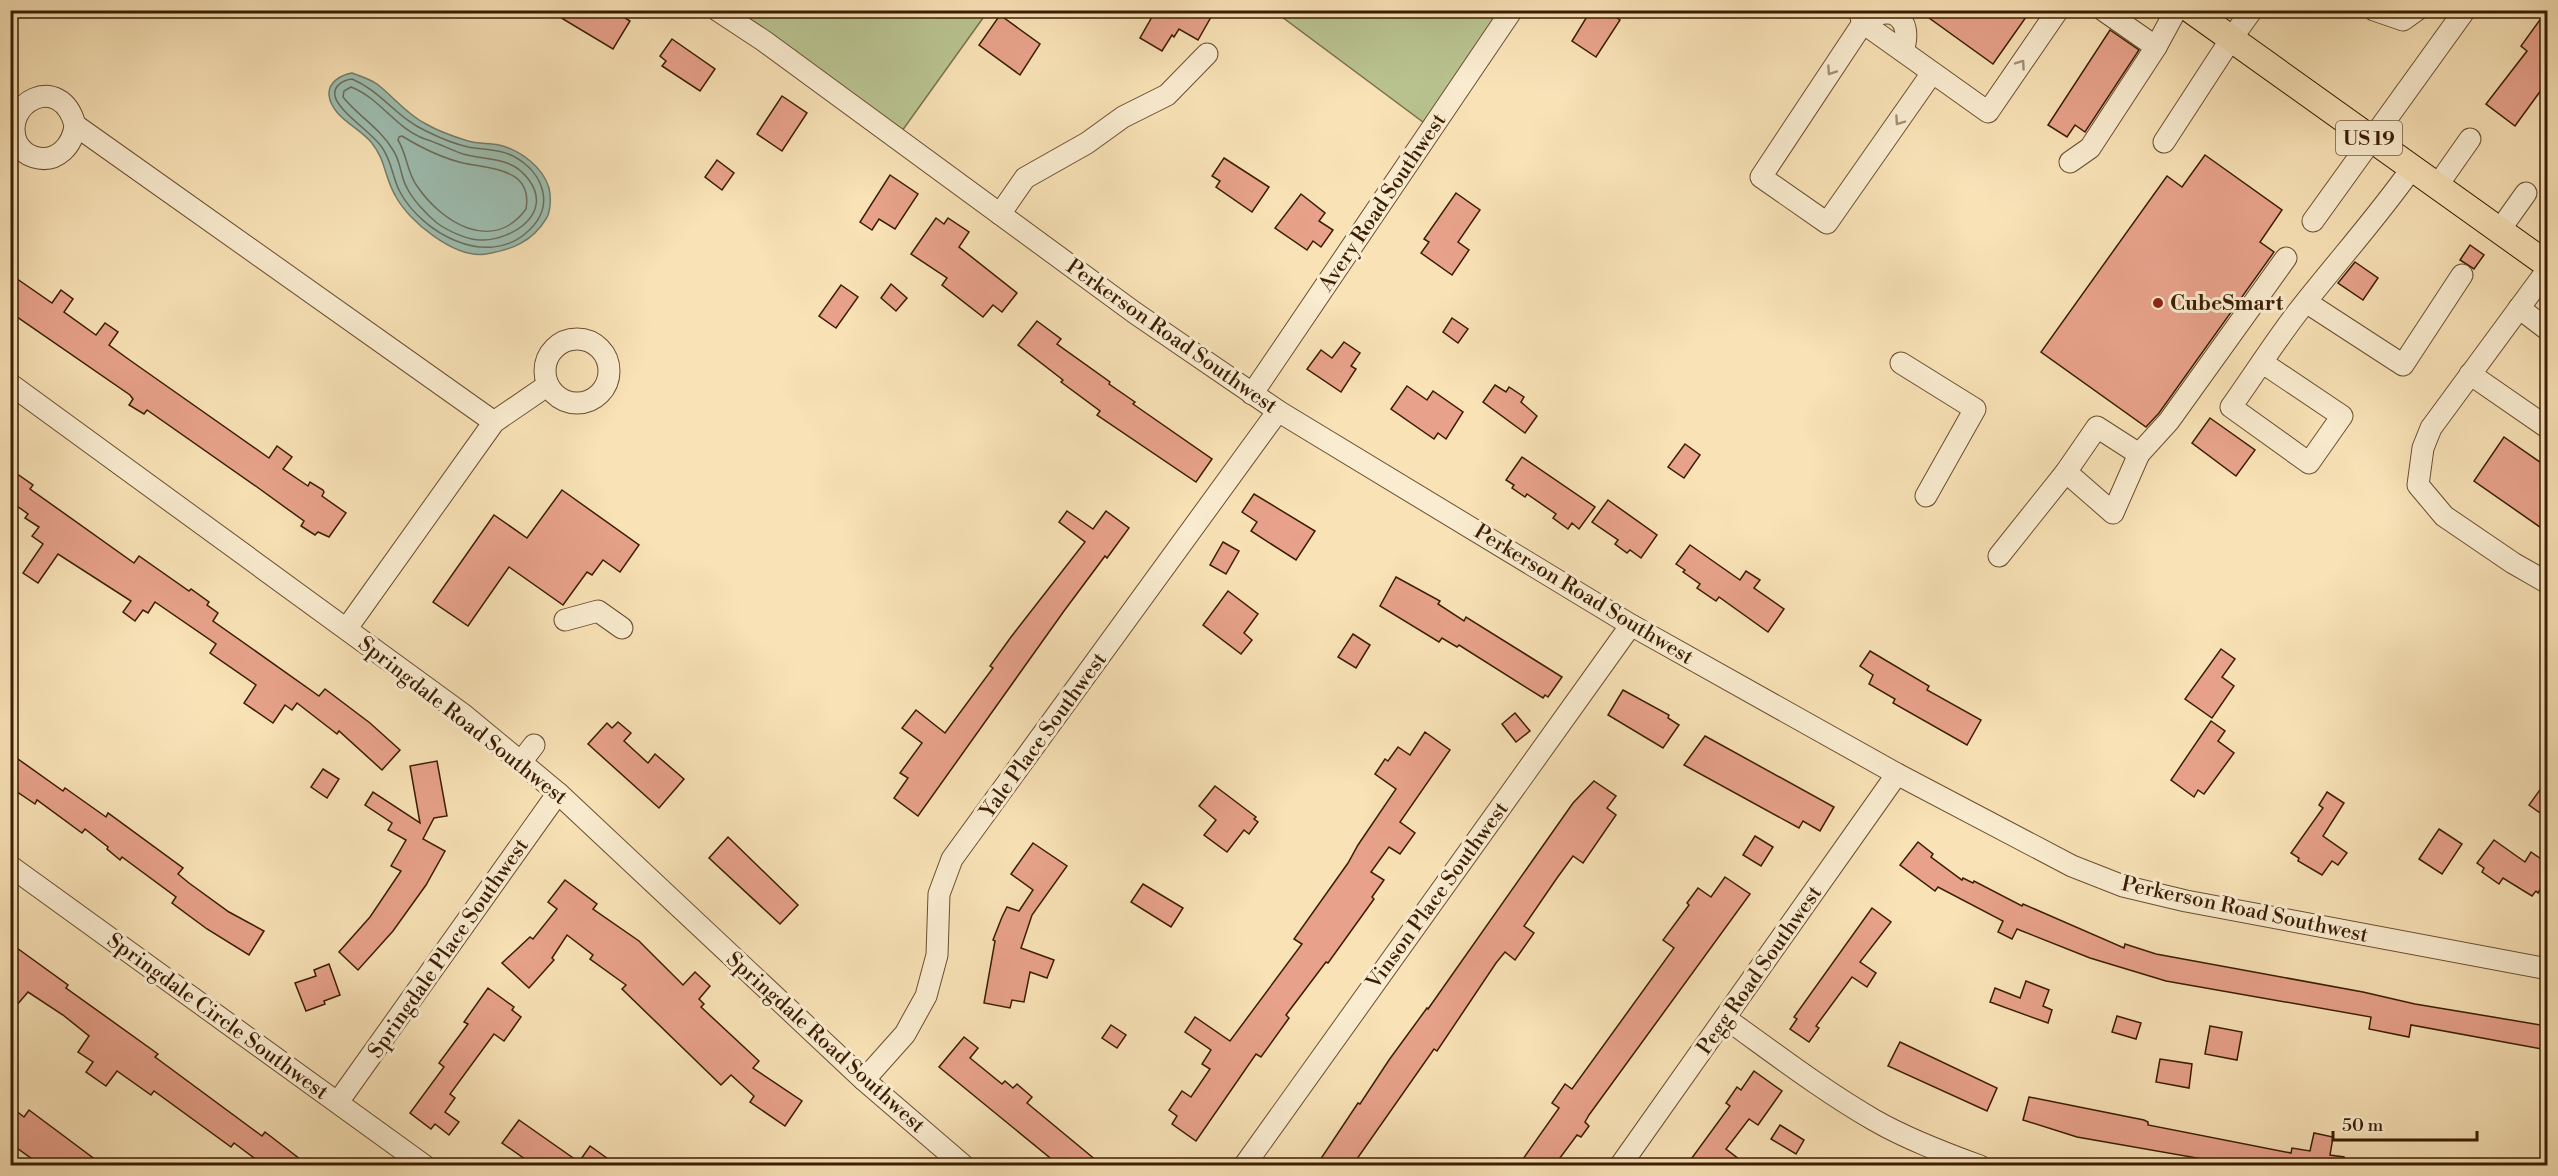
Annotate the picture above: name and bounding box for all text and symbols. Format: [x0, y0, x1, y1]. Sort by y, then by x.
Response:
one-way arrow [2014, 59, 2025, 70]
one-way arrow [1827, 65, 1838, 76]
street label: Avery Road Southwest [1313, 108, 1452, 297]
one-way arrow [1895, 114, 1906, 125]
road number: US 19 [2336, 121, 2402, 155]
street label: Perkerson Road Southwest [1061, 254, 1282, 420]
place label: CubeSmart [2170, 291, 2284, 317]
marker: CubeSmart [2151, 296, 2165, 310]
street label: Perkerson Road Southwest [1469, 519, 1698, 671]
street label: Springdale Road Southwest [353, 631, 573, 811]
street label: Yale Place Southwest [974, 647, 1113, 824]
street label: Vinson Place Southwest [1360, 796, 1515, 995]
street label: Springdale Place Southwest [363, 833, 535, 1063]
street label: Perkerson Road Southwest [2119, 871, 2371, 949]
street label: Pegg Road Southwest [1692, 881, 1828, 1060]
street label: Springdale Circle Southwest [102, 928, 334, 1106]
street label: Springdale Road Southwest [721, 947, 930, 1139]
scale bar [2333, 1104, 2477, 1142]
text: 50 m [2342, 1114, 2384, 1137]

